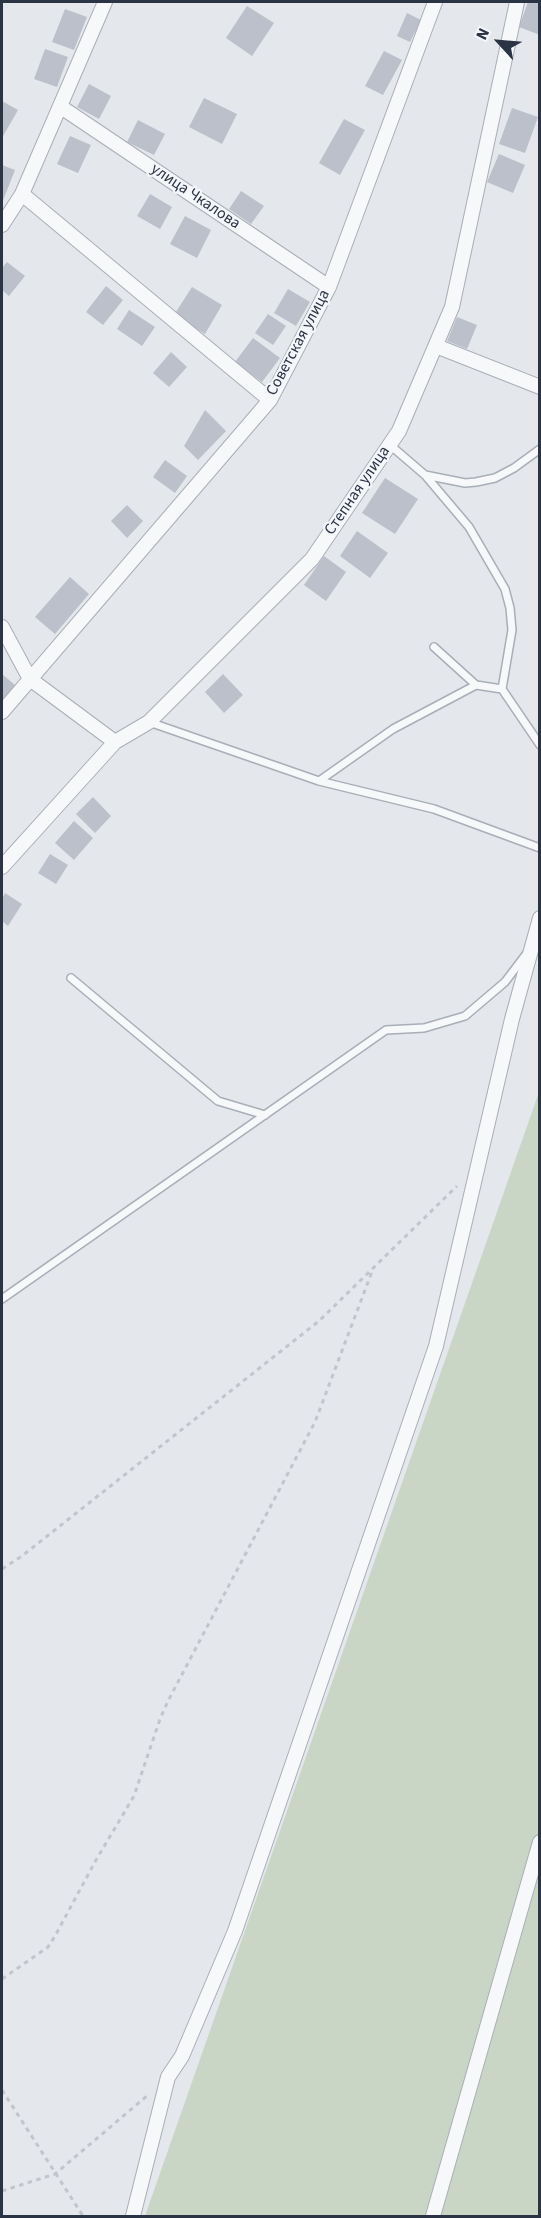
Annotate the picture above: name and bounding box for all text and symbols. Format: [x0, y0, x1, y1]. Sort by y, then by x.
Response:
north arrow [469, 12, 529, 72]
text: N [471, 25, 495, 44]
street label: улица Чкалова [147, 160, 243, 234]
street label: Советская улица [263, 287, 335, 399]
street label: Степная улица [321, 443, 395, 539]

